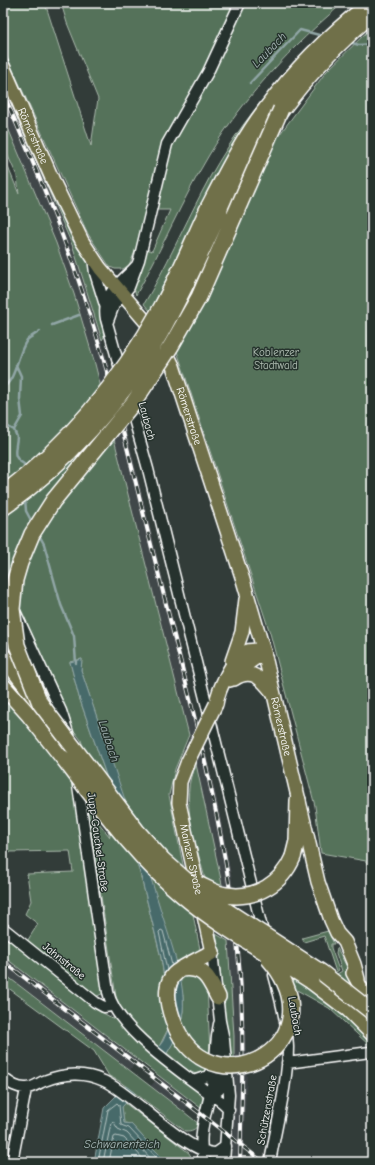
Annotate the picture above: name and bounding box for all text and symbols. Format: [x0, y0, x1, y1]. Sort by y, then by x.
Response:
water label: Laubach [249, 30, 289, 70]
street label: Römerstraße [15, 105, 52, 166]
park label: Koblenzer Stadtwald [253, 346, 300, 372]
street label: Römerstraße [174, 385, 205, 447]
street label: Laubach [136, 400, 158, 442]
street label: Römerstraße [268, 696, 295, 758]
water label: Laubach [96, 718, 122, 764]
street label: Jupp-Gauchel-Straße [85, 792, 111, 893]
street label: Mainzer Straße [177, 823, 206, 896]
street label: Jahnstraße [40, 940, 88, 983]
street label: Laubach [285, 995, 305, 1037]
street label: Schützenstraße [254, 1073, 280, 1146]
water label: Schwanenteich [84, 1137, 160, 1151]

